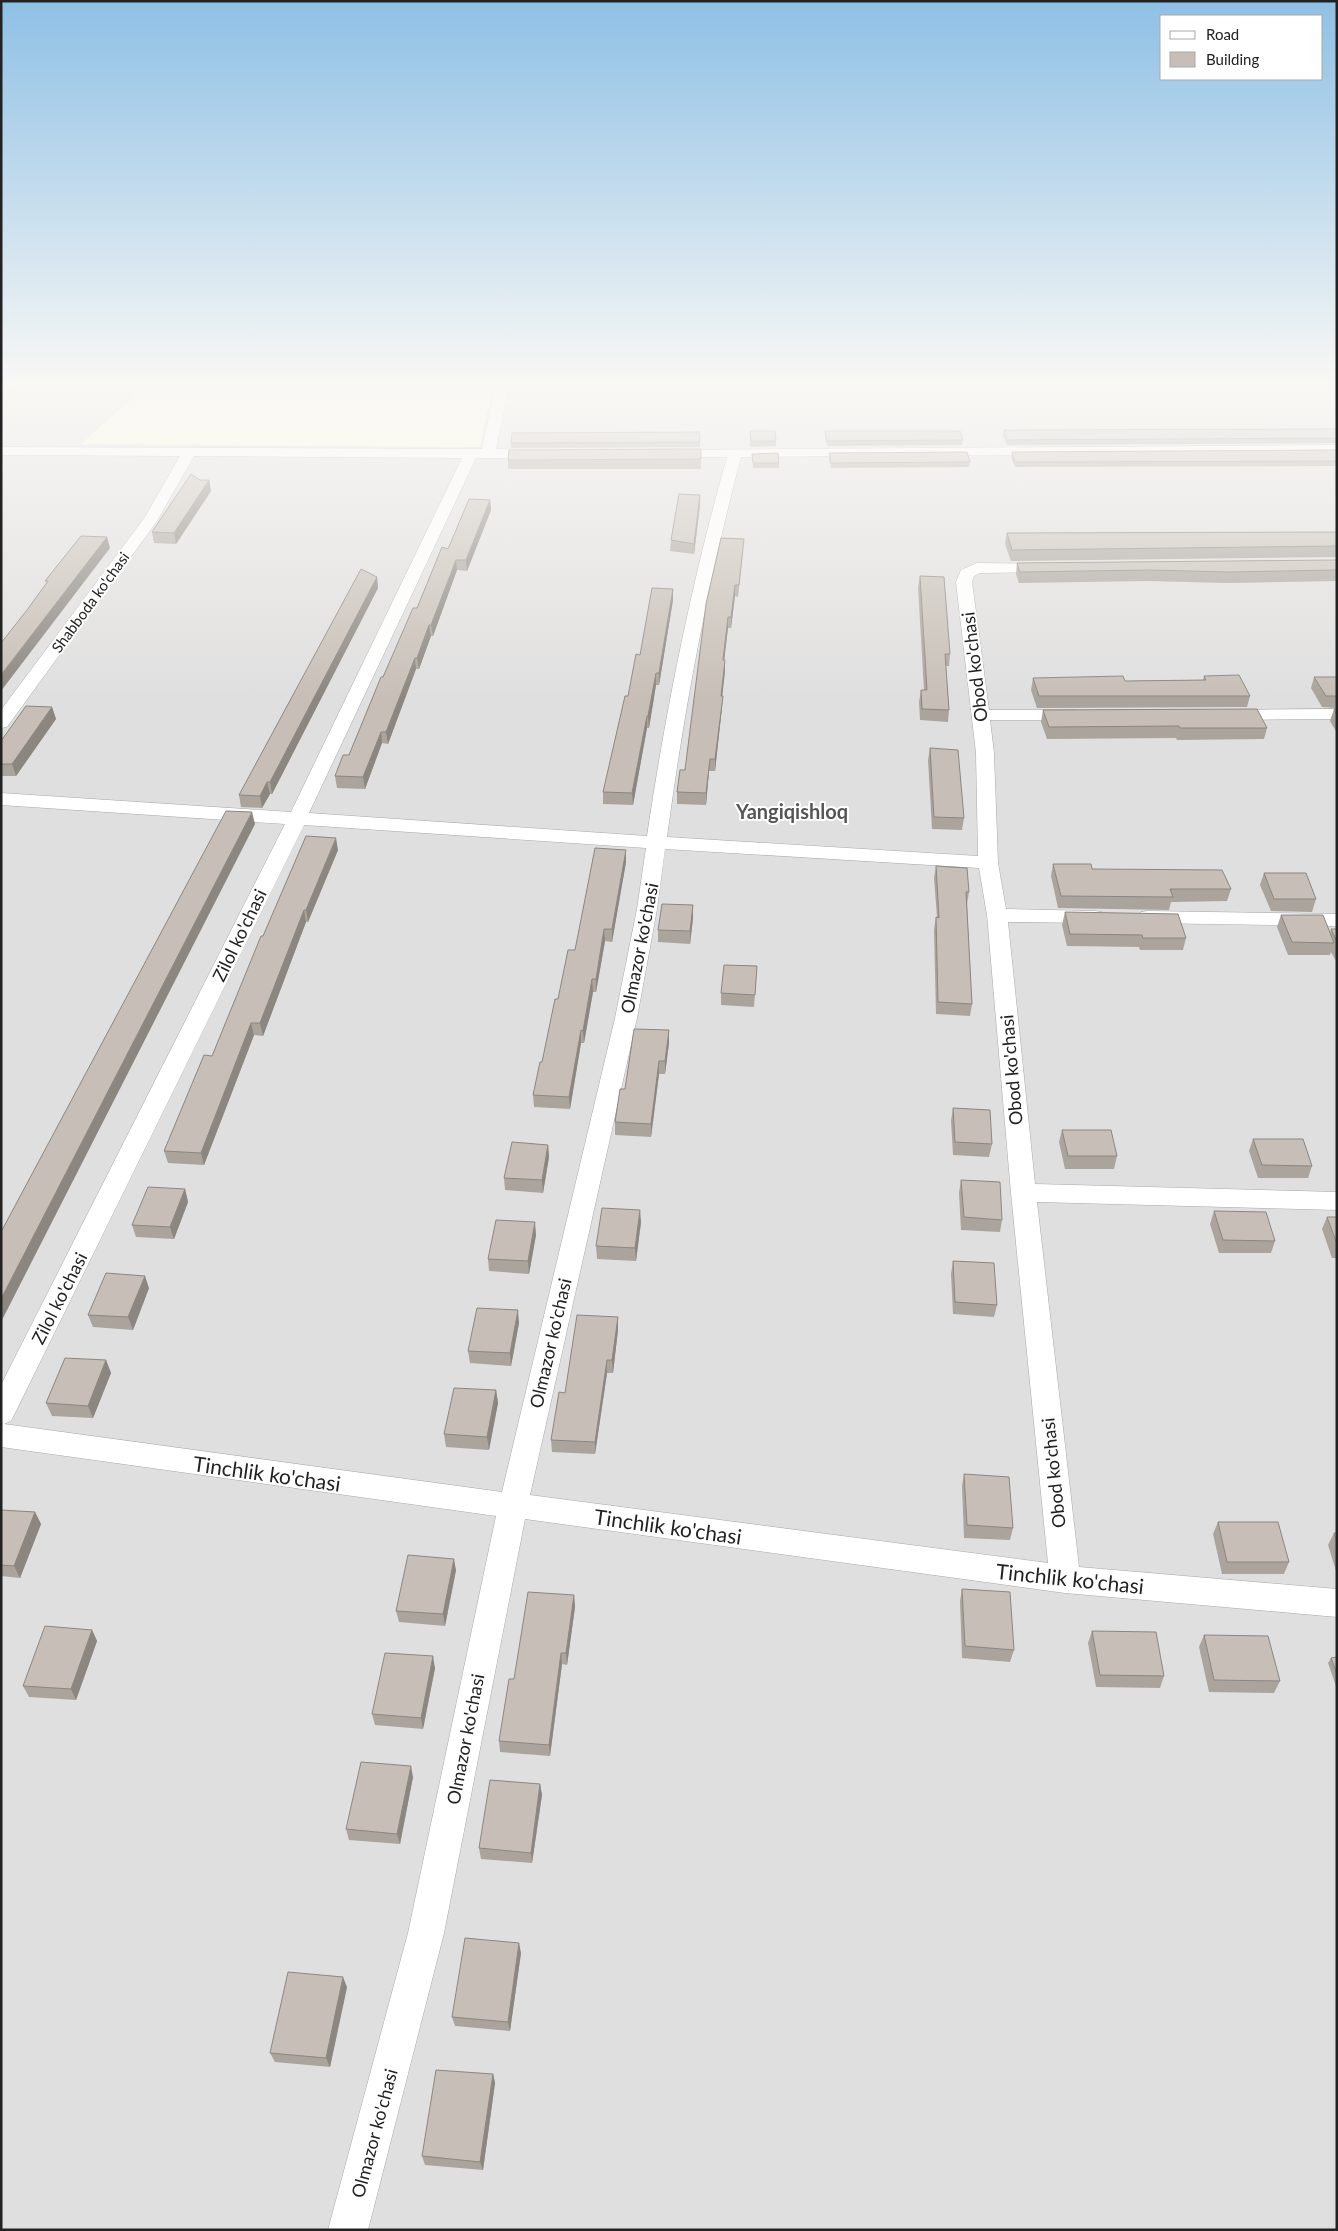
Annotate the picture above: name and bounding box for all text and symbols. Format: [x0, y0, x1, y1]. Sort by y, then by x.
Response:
legend [1160, 15, 1323, 80]
text: Road [1206, 25, 1239, 43]
text: Building [1206, 50, 1259, 68]
street label: Shabboda ko'chasi [47, 548, 133, 656]
street label: Obod ko'chasi [956, 611, 992, 723]
district label: Yangiqishloq [735, 799, 848, 823]
street label: Olmazor ko'chasi [616, 881, 662, 1015]
street label: Zilol ko'chasi [207, 885, 271, 985]
street label: Obod ko'chasi [995, 1014, 1027, 1126]
street label: Zilol ko'chasi [27, 1248, 91, 1348]
street label: Olmazor ko'chasi [524, 1276, 576, 1410]
street label: Obod ko'chasi [1036, 1417, 1070, 1529]
street label: Tinchlik ko'chasi [192, 1450, 342, 1496]
street label: Tinchlik ko'chasi [593, 1503, 743, 1549]
street label: Tinchlik ko'chasi [995, 1558, 1145, 1598]
street label: Olmazor ko'chasi [442, 1672, 488, 1806]
street label: Olmazor ko'chasi [346, 2066, 402, 2200]

